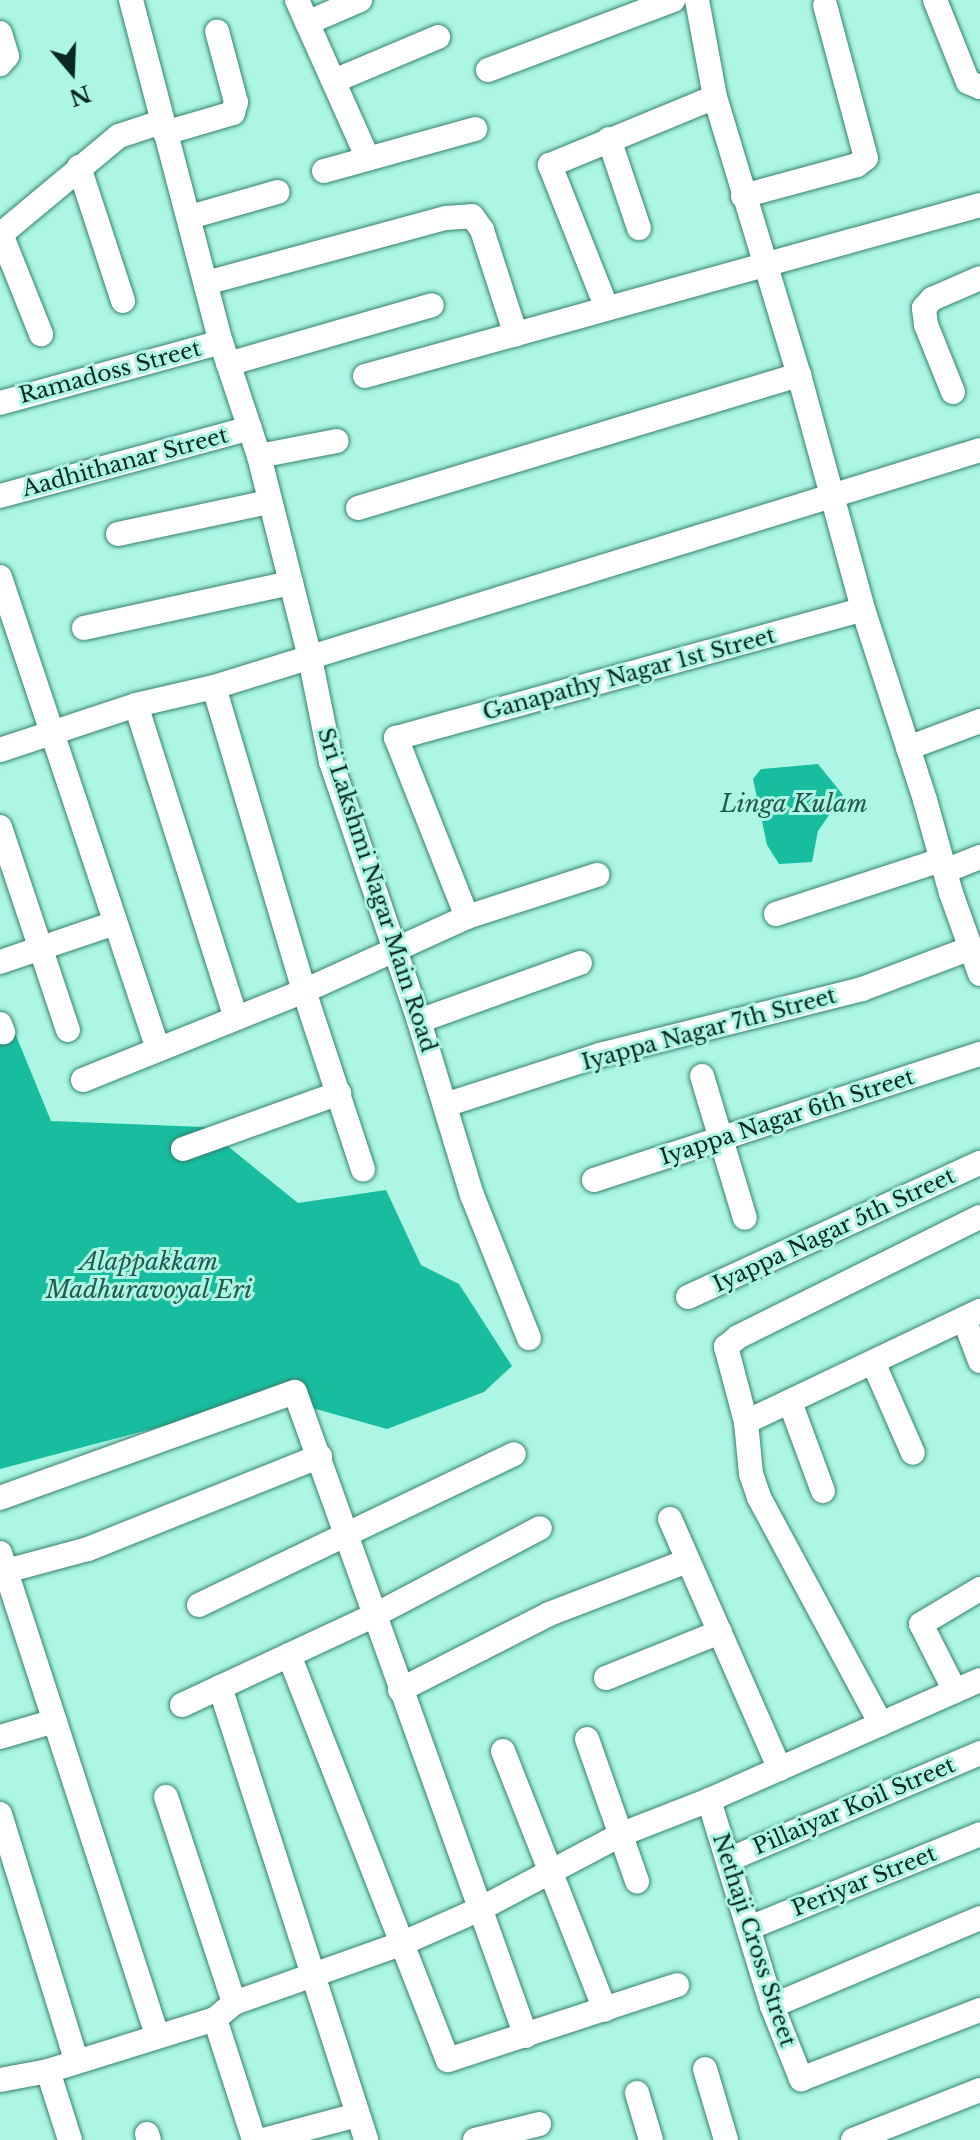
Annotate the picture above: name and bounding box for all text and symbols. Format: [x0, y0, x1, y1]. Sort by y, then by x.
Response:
north arrow [32, 32, 112, 112]
text: N [66, 79, 94, 111]
street label: Ramadoss Street [16, 335, 204, 409]
street label: Aadhithanar Street [19, 422, 231, 502]
street label: Ganapathy Nagar 1st Street [479, 622, 779, 726]
street label: Sri Lakshmi Nagar Main Road [312, 724, 442, 1056]
water label: Linga Kulam [720, 790, 868, 818]
street label: Iyappa Nagar 7th Street [578, 982, 840, 1076]
street label: Iyappa Nagar 6th Street [656, 1063, 918, 1171]
street label: Iyappa Nagar 5th Street [708, 1162, 960, 1298]
water label: Alappakkam Madhuravoyal Eri [45, 1248, 253, 1304]
street label: Pillaiyar Koil Street [749, 1751, 959, 1861]
street label: Nethaji Cross Street [707, 1830, 801, 2050]
street label: Periyar Street [788, 1840, 940, 1922]

